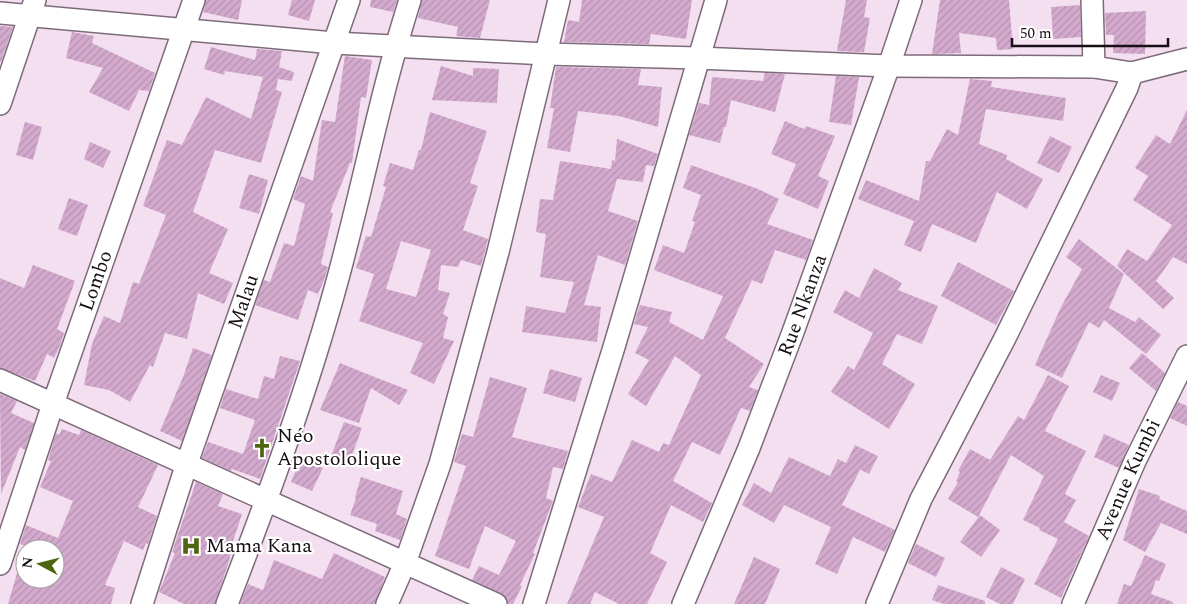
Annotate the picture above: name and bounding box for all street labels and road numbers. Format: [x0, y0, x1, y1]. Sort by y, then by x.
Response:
street label: Lombo [72, 246, 120, 315]
street label: Rue Nkanza [770, 250, 835, 361]
street label: Malau [220, 270, 267, 333]
street label: Avenue Kumbi [1087, 414, 1169, 545]

